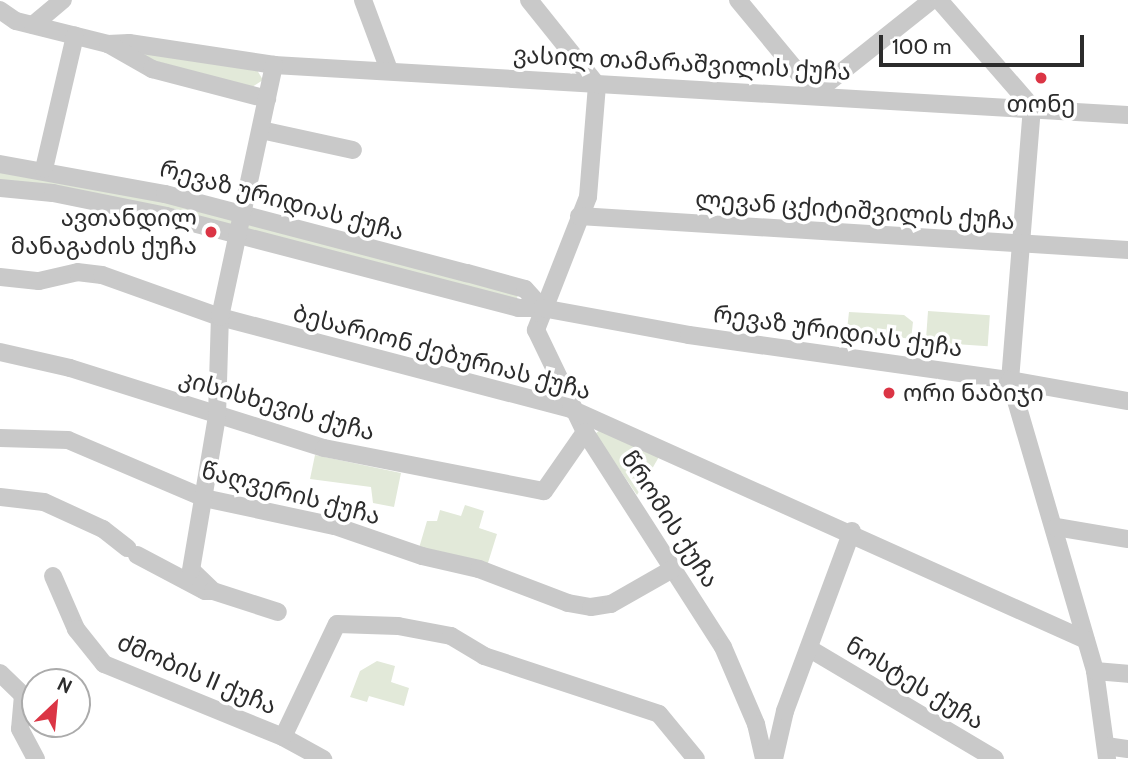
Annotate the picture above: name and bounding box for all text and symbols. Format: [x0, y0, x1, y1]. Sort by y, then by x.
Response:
scale bar [883, 21, 1088, 65]
text: 100 m [892, 34, 951, 59]
street label: ვასილ თამარაშვილის ქუჩა [512, 40, 852, 86]
marker: თონე [1033, 70, 1049, 86]
place label: თონე [1007, 90, 1075, 118]
street label: რევაზ ურიდიას ქუჩა [157, 154, 407, 246]
street label: ლევან ცქიტიშვილის ქუჩა [694, 184, 1016, 236]
place label: ავთანდილ მანაგაძის ქუჩა [11, 204, 197, 260]
marker: ავთანდილ მანაგაძის ქუჩა [203, 224, 219, 240]
street label: ბესარიონ ქებურიას ქუჩა [290, 298, 594, 406]
street label: რევაზ ურიდიას ქუჩა [712, 299, 964, 363]
street label: კისისხევის ქუჩა [176, 363, 378, 447]
place label: ორი ნაბიჯი [903, 379, 1044, 407]
marker: ორი ნაბიჯი [881, 385, 897, 401]
street label: წრომის ქუჩა [615, 445, 725, 593]
street label: წაღვერის ქუჩა [198, 455, 384, 531]
street label: ძმობის II ქუჩა [113, 627, 281, 721]
street label: ნოსტეს ქუჩა [840, 630, 990, 736]
north arrow [21, 668, 91, 738]
text: N [53, 672, 76, 699]

